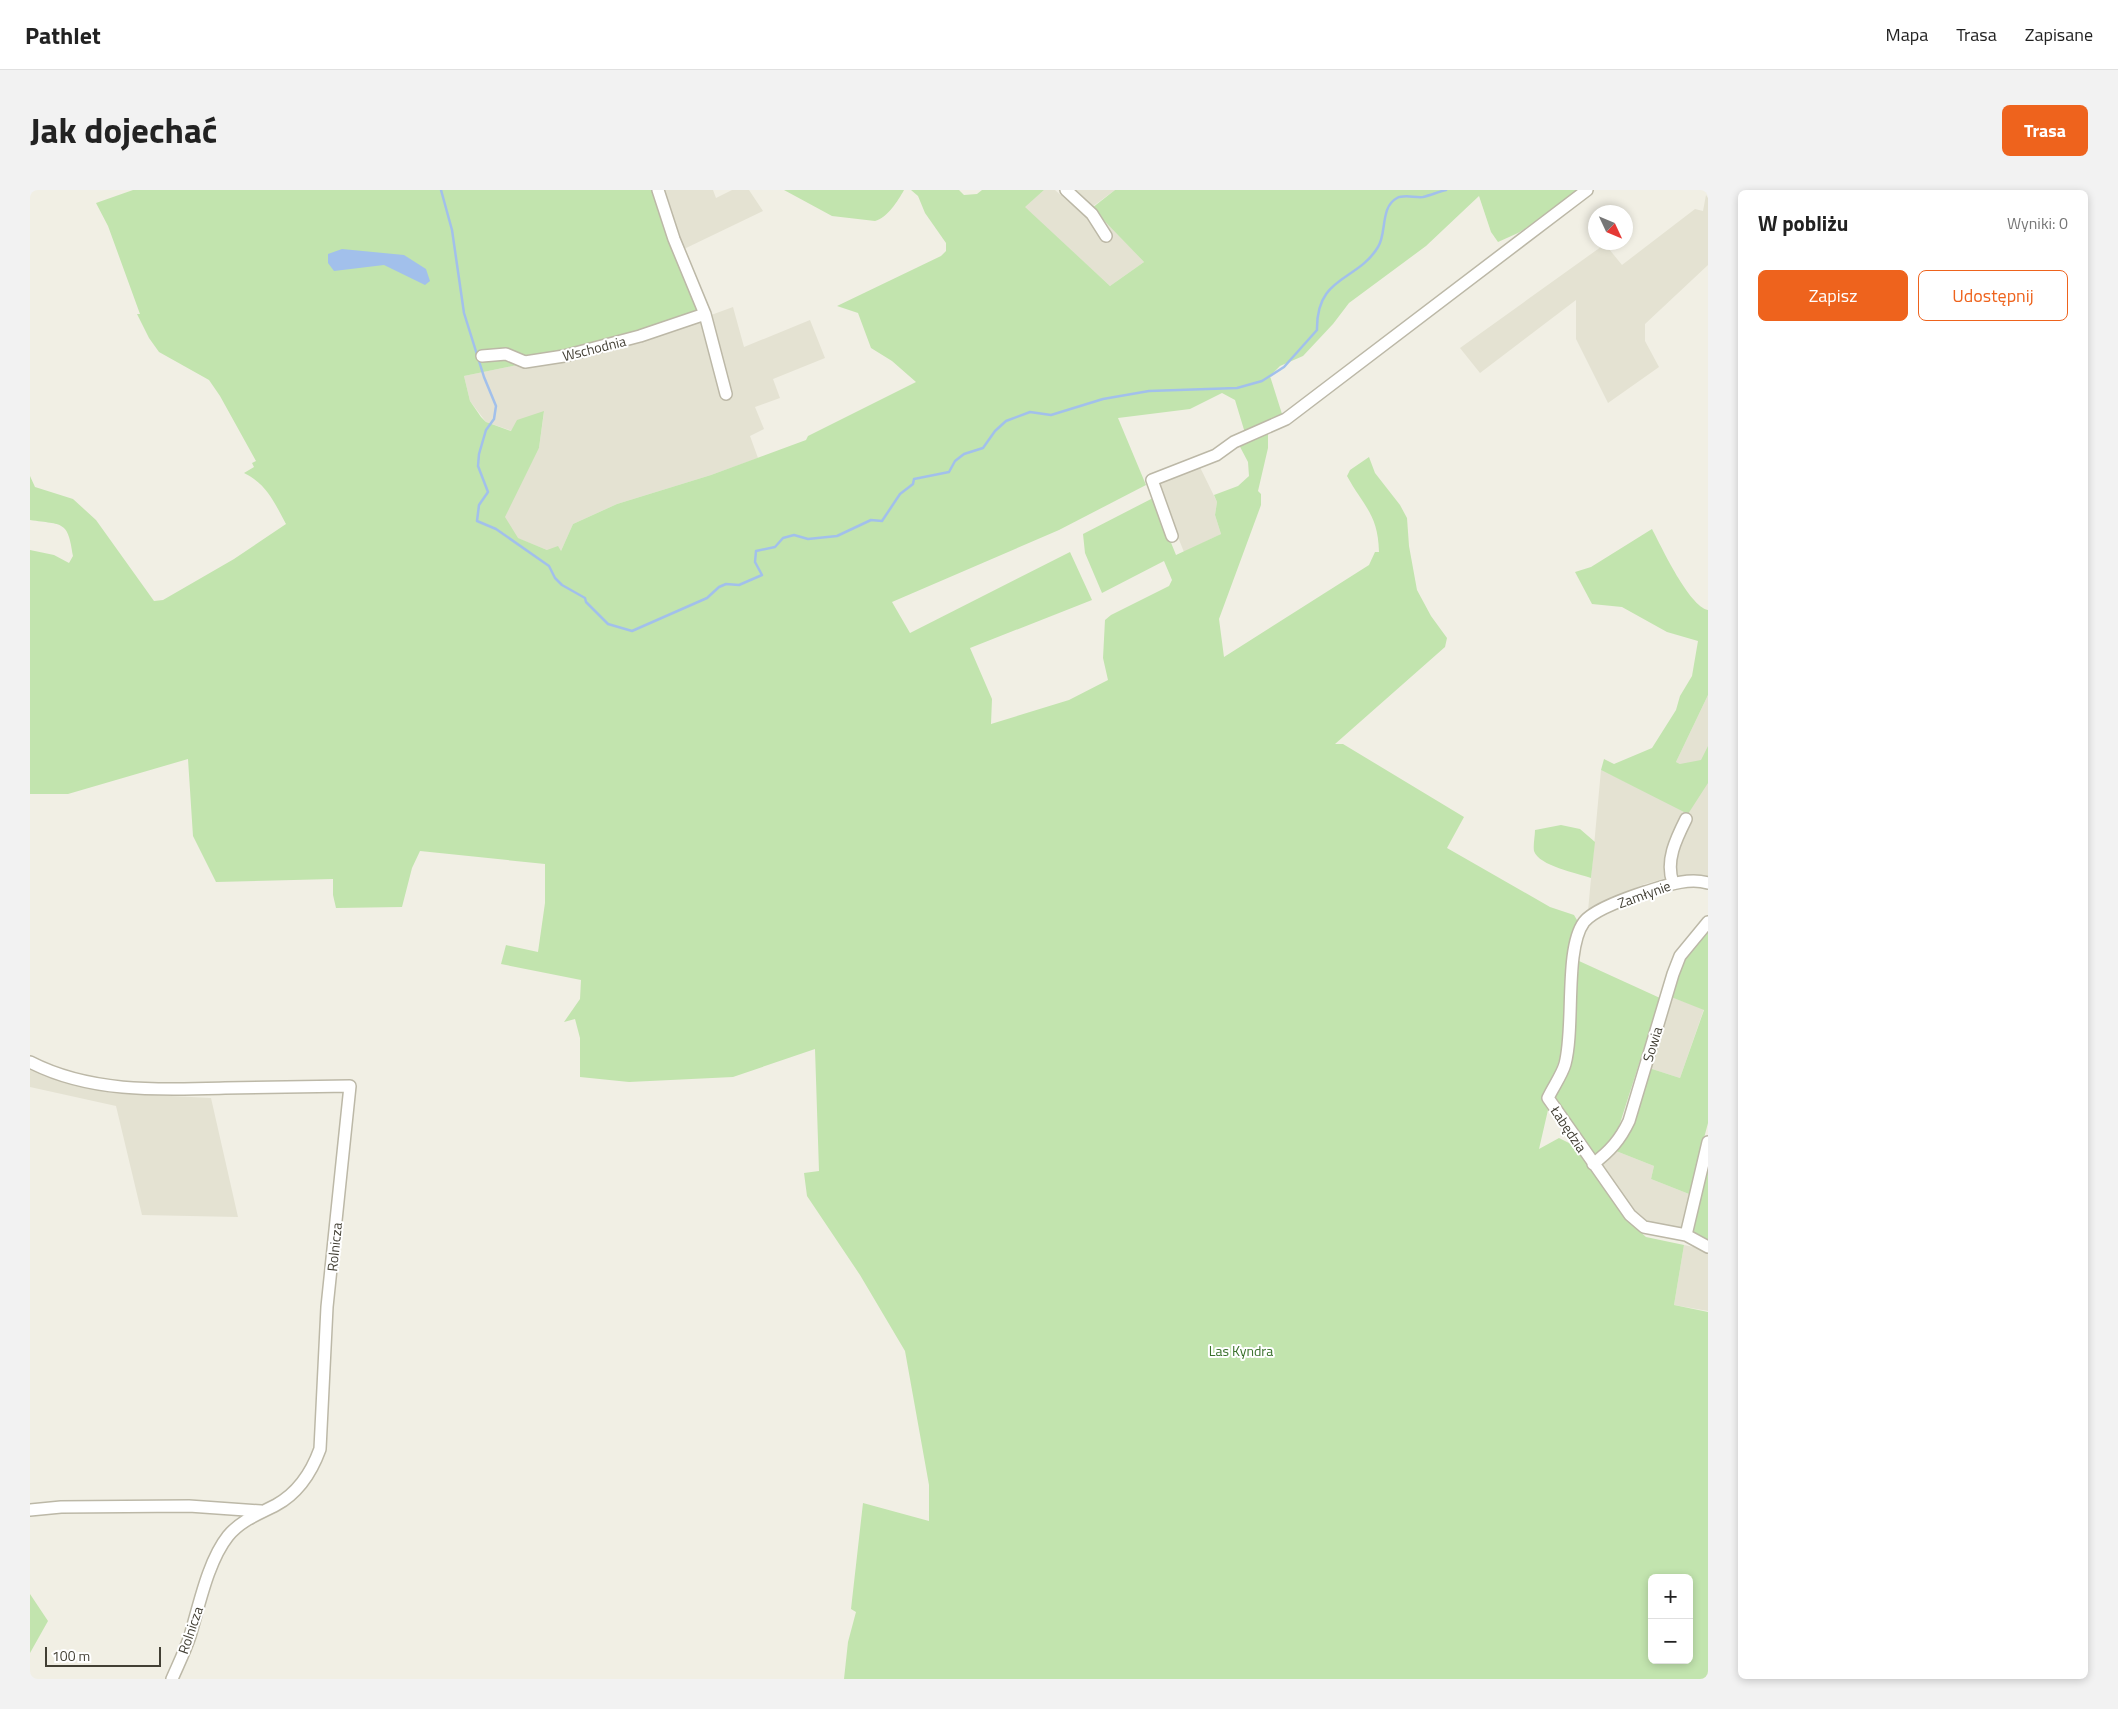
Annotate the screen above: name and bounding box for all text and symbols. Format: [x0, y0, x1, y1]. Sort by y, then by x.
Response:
text: Pathlet [25, 17, 101, 53]
text: Mapa [1886, 21, 1928, 48]
text: Trasa [1956, 21, 1997, 48]
text: Zapisane [2025, 21, 2093, 48]
text: Jak dojechać [30, 103, 217, 157]
button: Trasa [2002, 105, 2088, 156]
north arrow [1588, 205, 1633, 250]
text: W pobliżu [1758, 207, 1848, 239]
text: Wyniki: 0 [2007, 211, 2068, 235]
button: Zapisz [1758, 270, 1908, 321]
button: Udostępnij [1918, 270, 2068, 321]
street label: Wschodnia [560, 330, 628, 366]
street label: Zamłynie [1615, 875, 1673, 913]
street label: Sowia [1637, 1024, 1667, 1064]
street label: Łabędzia [1545, 1101, 1592, 1156]
street label: Rolnicza [321, 1221, 347, 1273]
park label: Las Kyndra [1209, 1340, 1273, 1361]
map controls [1648, 1574, 1693, 1664]
button: + [1648, 1574, 1693, 1619]
street label: Rolnicza [172, 1603, 208, 1657]
button: − [1648, 1619, 1693, 1664]
scale bar [45, 1644, 161, 1667]
text: 100 m [52, 1645, 90, 1666]

